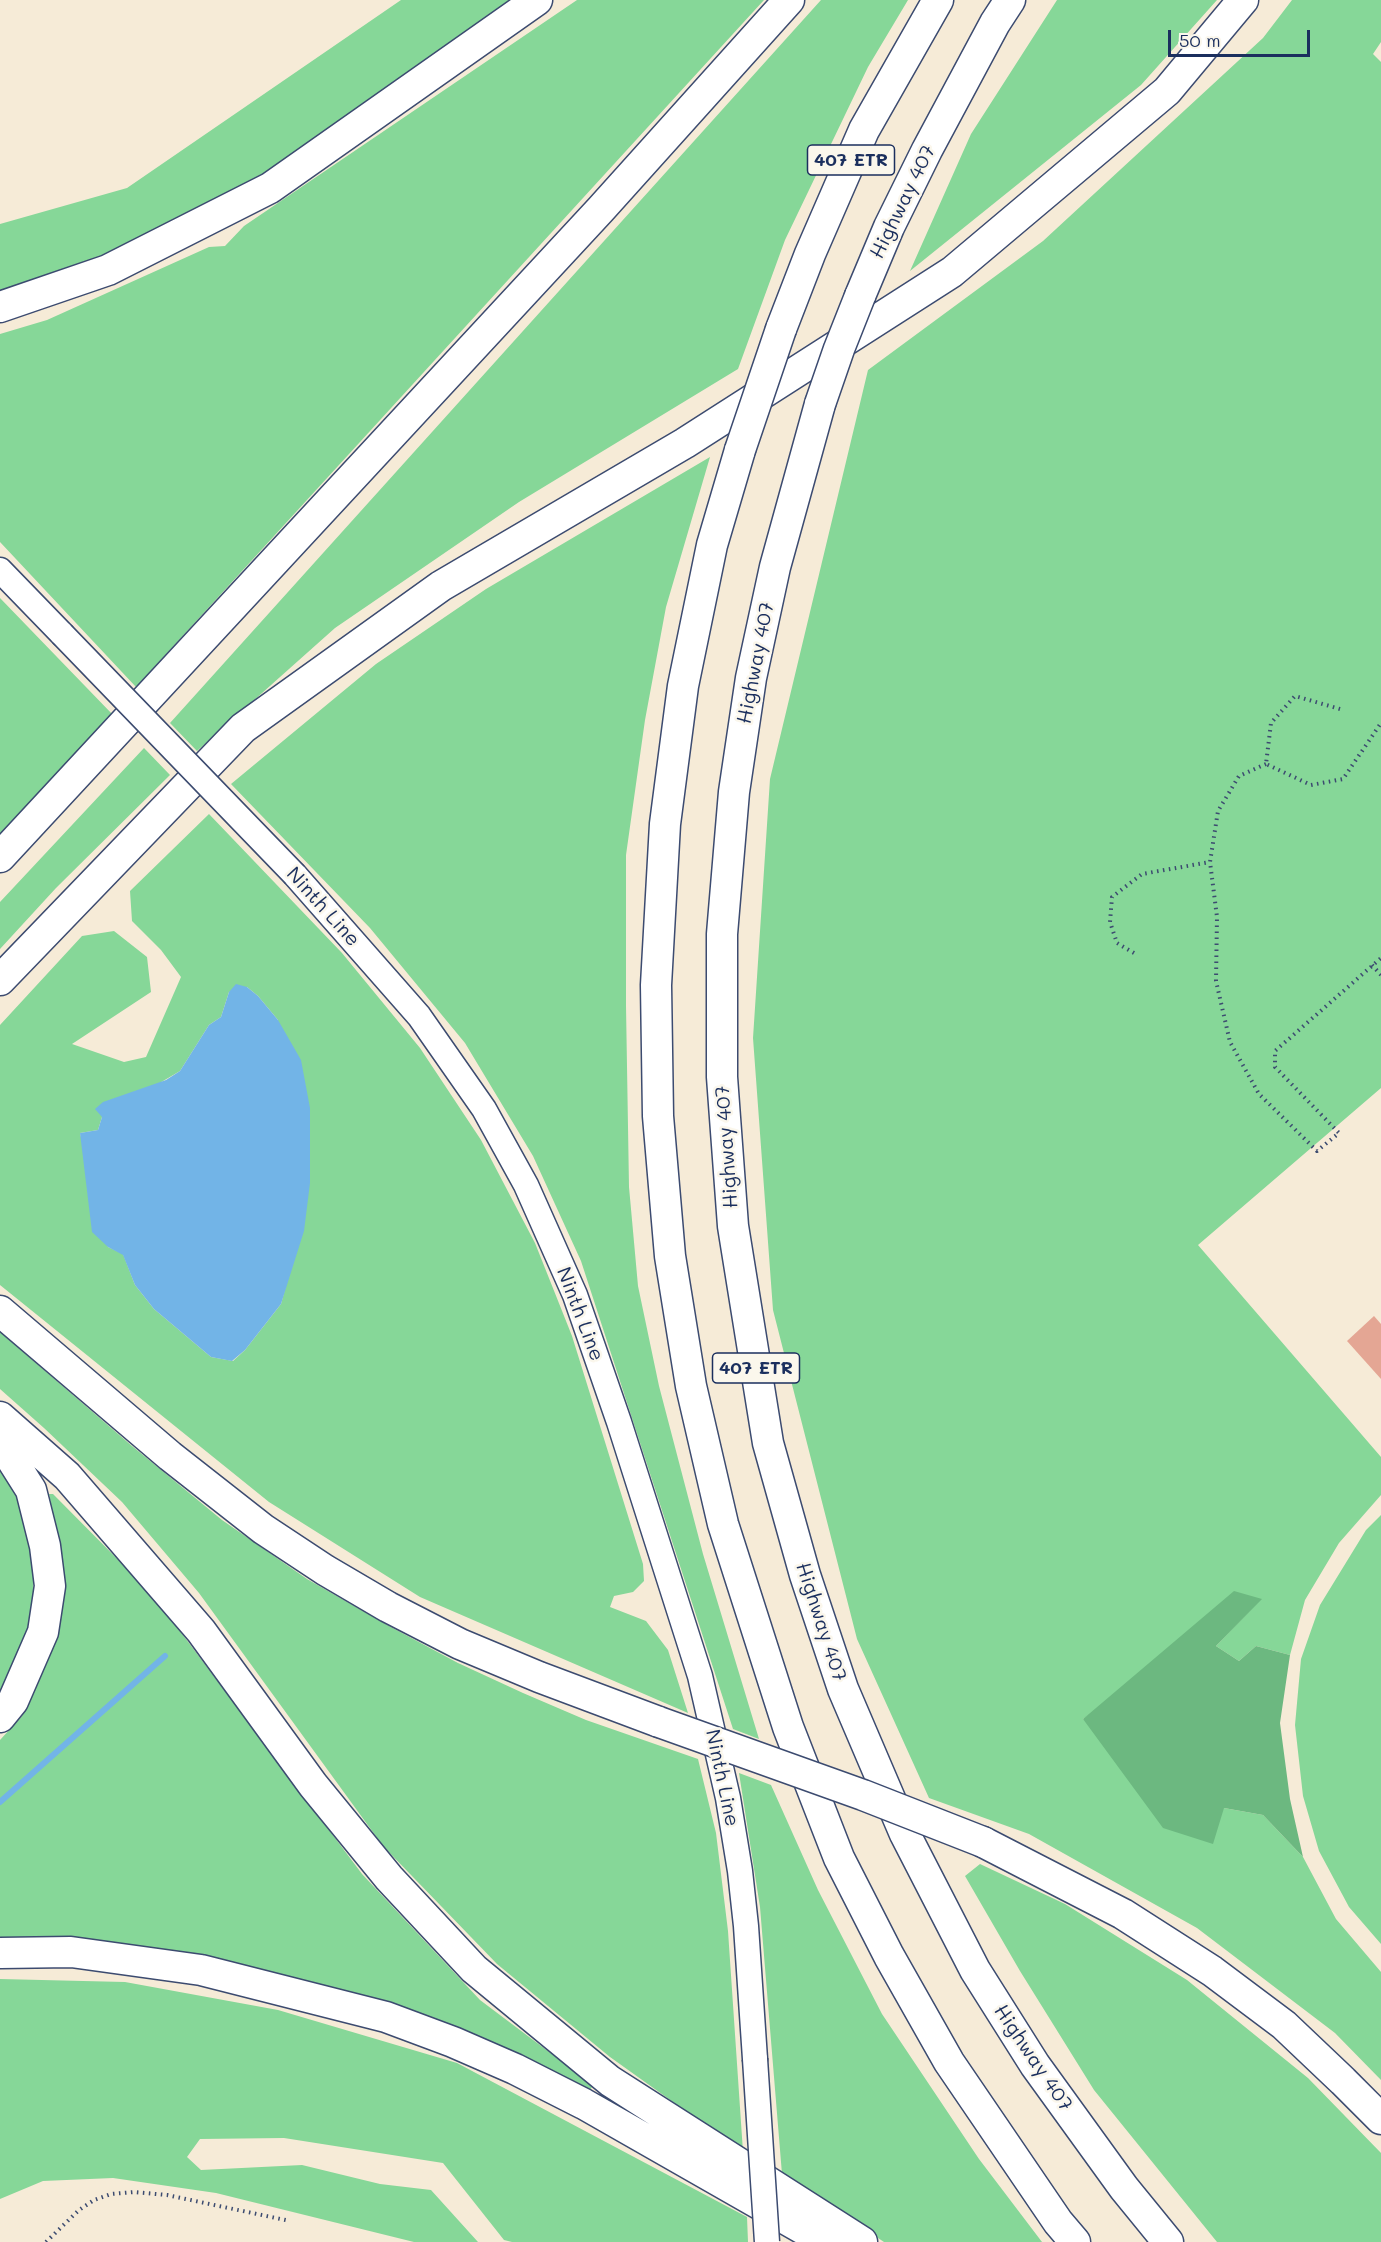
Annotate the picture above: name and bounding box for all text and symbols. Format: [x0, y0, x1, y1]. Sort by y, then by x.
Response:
scale bar [1171, 18, 1314, 56]
text: 50 m [1179, 28, 1221, 52]
street label: Highway 407 [865, 141, 941, 263]
road number: 407 ETR [808, 145, 894, 175]
street label: Highway 407 [732, 600, 780, 726]
street label: Ninth Line [281, 862, 365, 952]
street label: Highway 407 [711, 1085, 743, 1209]
street label: Ninth Line [551, 1264, 609, 1364]
road number: 407 ETR [712, 1353, 800, 1383]
street label: Highway 407 [791, 1560, 851, 1684]
street label: Ninth Line [700, 1727, 744, 1829]
street label: Highway 407 [989, 2000, 1077, 2116]

